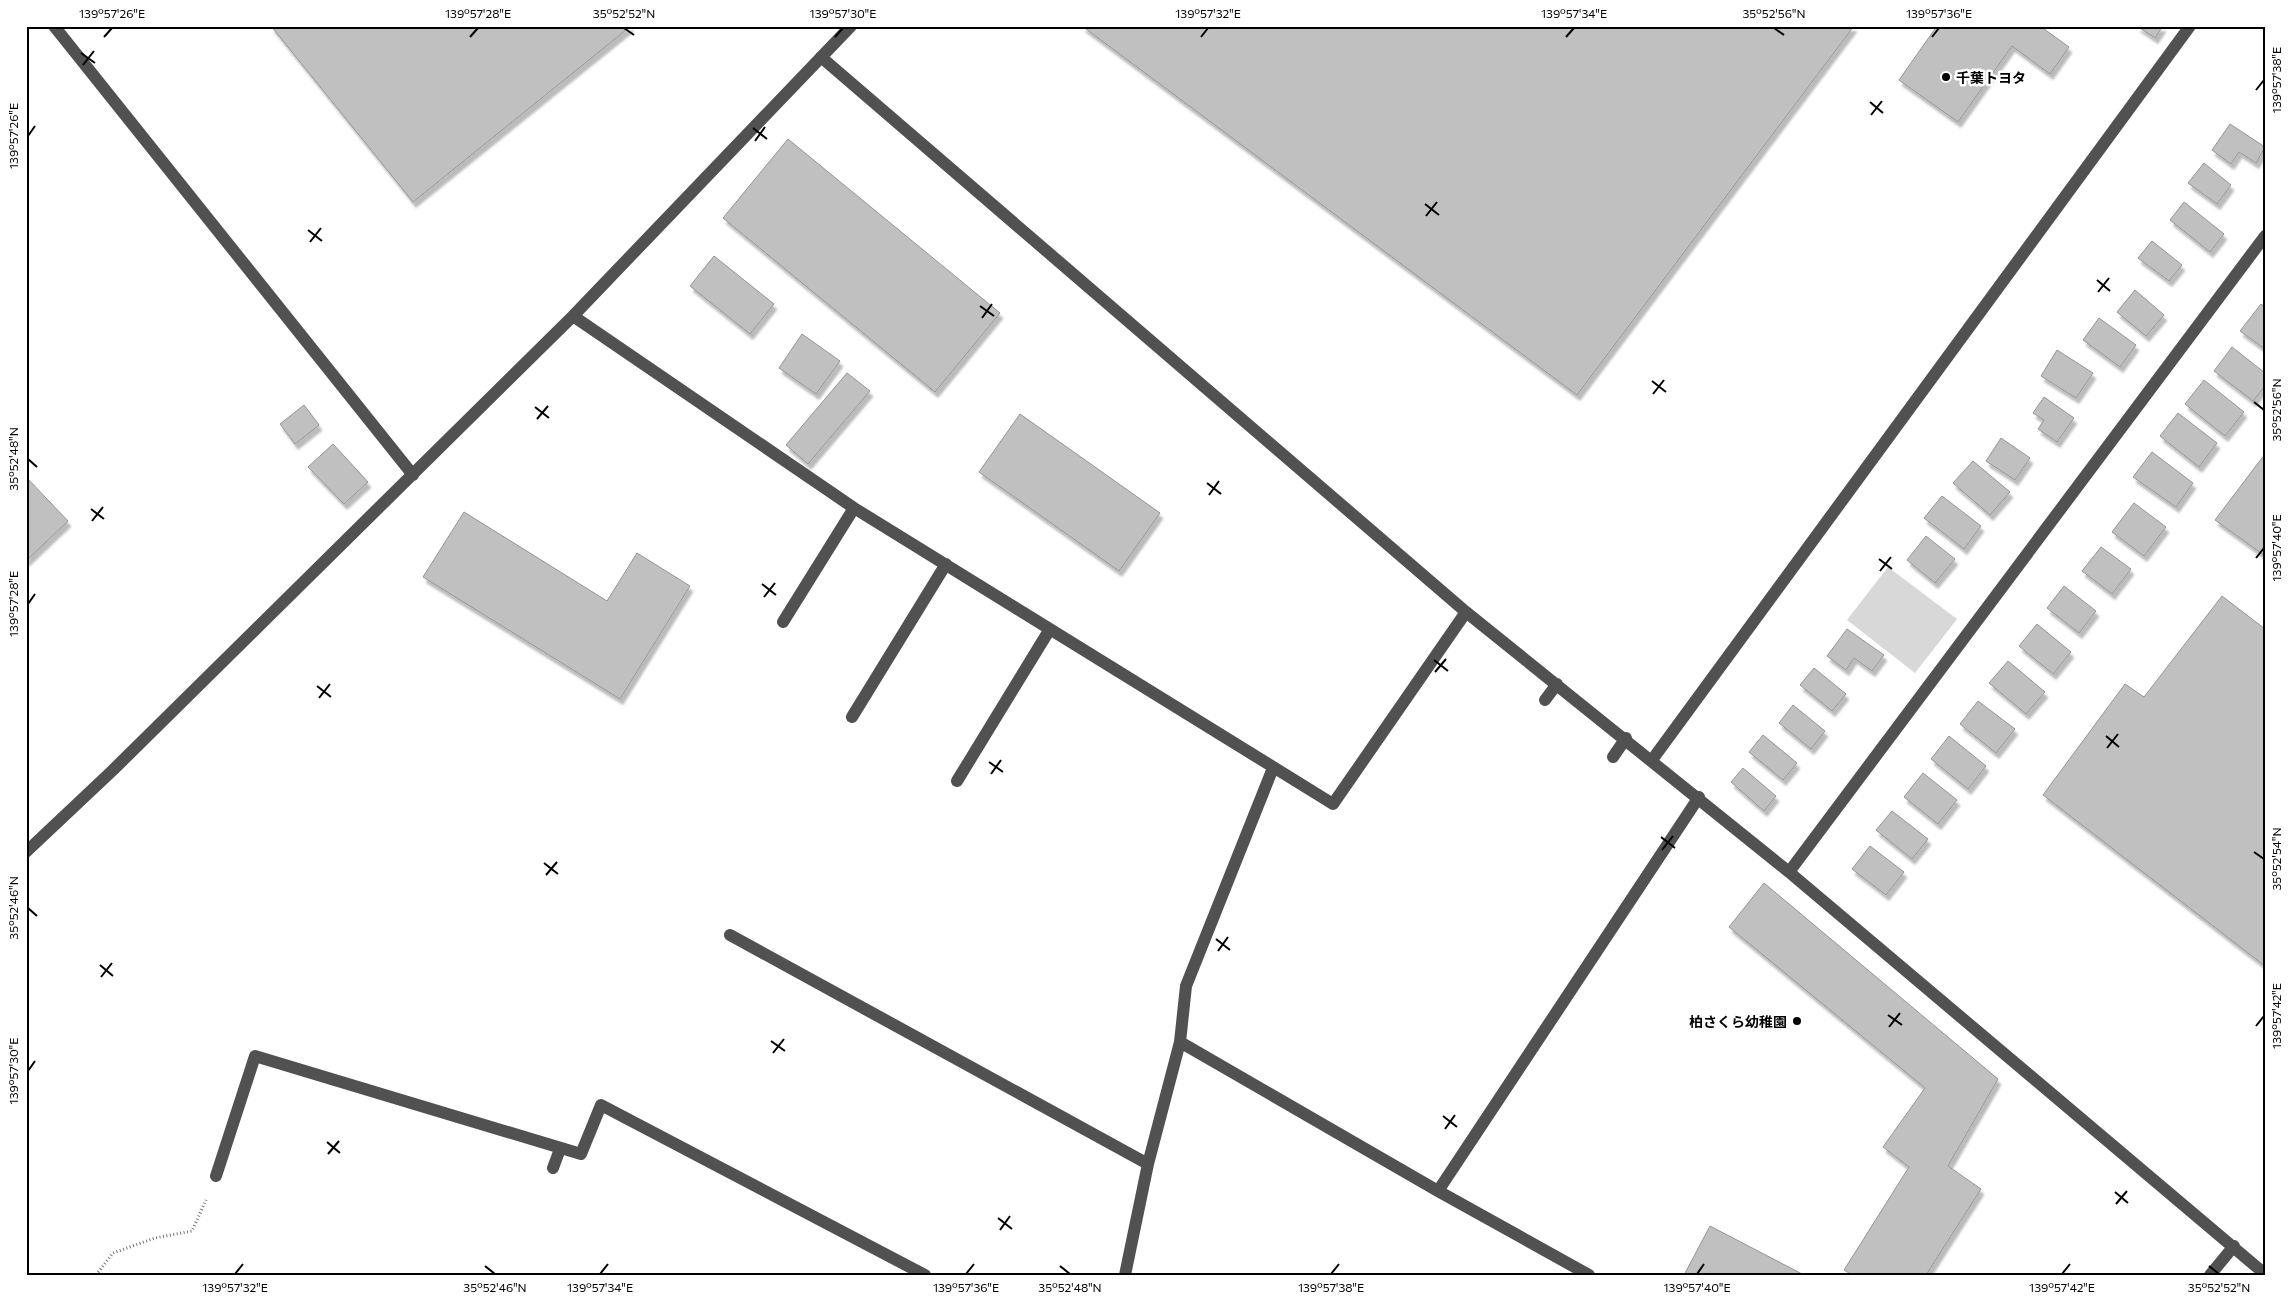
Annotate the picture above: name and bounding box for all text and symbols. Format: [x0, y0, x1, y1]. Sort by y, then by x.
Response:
text: 139°57'26"E [79, 6, 145, 20]
text: 139°57'28"E [445, 6, 511, 20]
text: 35°52'52"N [593, 6, 655, 20]
text: 139°57'30"E [810, 6, 876, 20]
text: 139°57'32"E [1175, 6, 1241, 20]
text: 139°57'34"E [1541, 6, 1607, 20]
text: 35°52'56"N [1742, 6, 1806, 20]
text: 139°57'36"E [1906, 6, 1972, 20]
text: 139°57'38"E [2269, 47, 2283, 113]
place label: 千葉トヨタ [1956, 69, 2026, 86]
marker: 千葉トヨタ [1940, 71, 1952, 83]
text: 139°57'26"E [6, 103, 20, 169]
text: 35°52'56"N [2269, 378, 2283, 442]
text: 35°52'48"N [6, 427, 20, 491]
text: 139°57'40"E [2269, 514, 2283, 582]
text: 139°57'28"E [6, 571, 20, 637]
text: 35°52'54"N [2269, 828, 2283, 890]
text: 35°52'46"N [6, 876, 20, 940]
text: 139°57'42"E [2269, 983, 2283, 1049]
place label: 柏さくら幼稚園 [1689, 1013, 1787, 1030]
marker: 柏さくら幼稚園 [1791, 1015, 1803, 1027]
text: 139°57'30"E [6, 1038, 20, 1104]
text: 139°57'32"E [202, 1280, 268, 1294]
text: 35°52'46"N [463, 1280, 527, 1294]
text: 139°57'34"E [567, 1280, 633, 1294]
text: 139°57'36"E [933, 1280, 999, 1294]
text: 35°52'48"N [1038, 1280, 1102, 1294]
text: 139°57'38"E [1298, 1280, 1364, 1294]
text: 139°57'40"E [1663, 1280, 1731, 1294]
text: 139°57'42"E [2029, 1280, 2095, 1294]
text: 35°52'52"N [2188, 1280, 2250, 1294]

